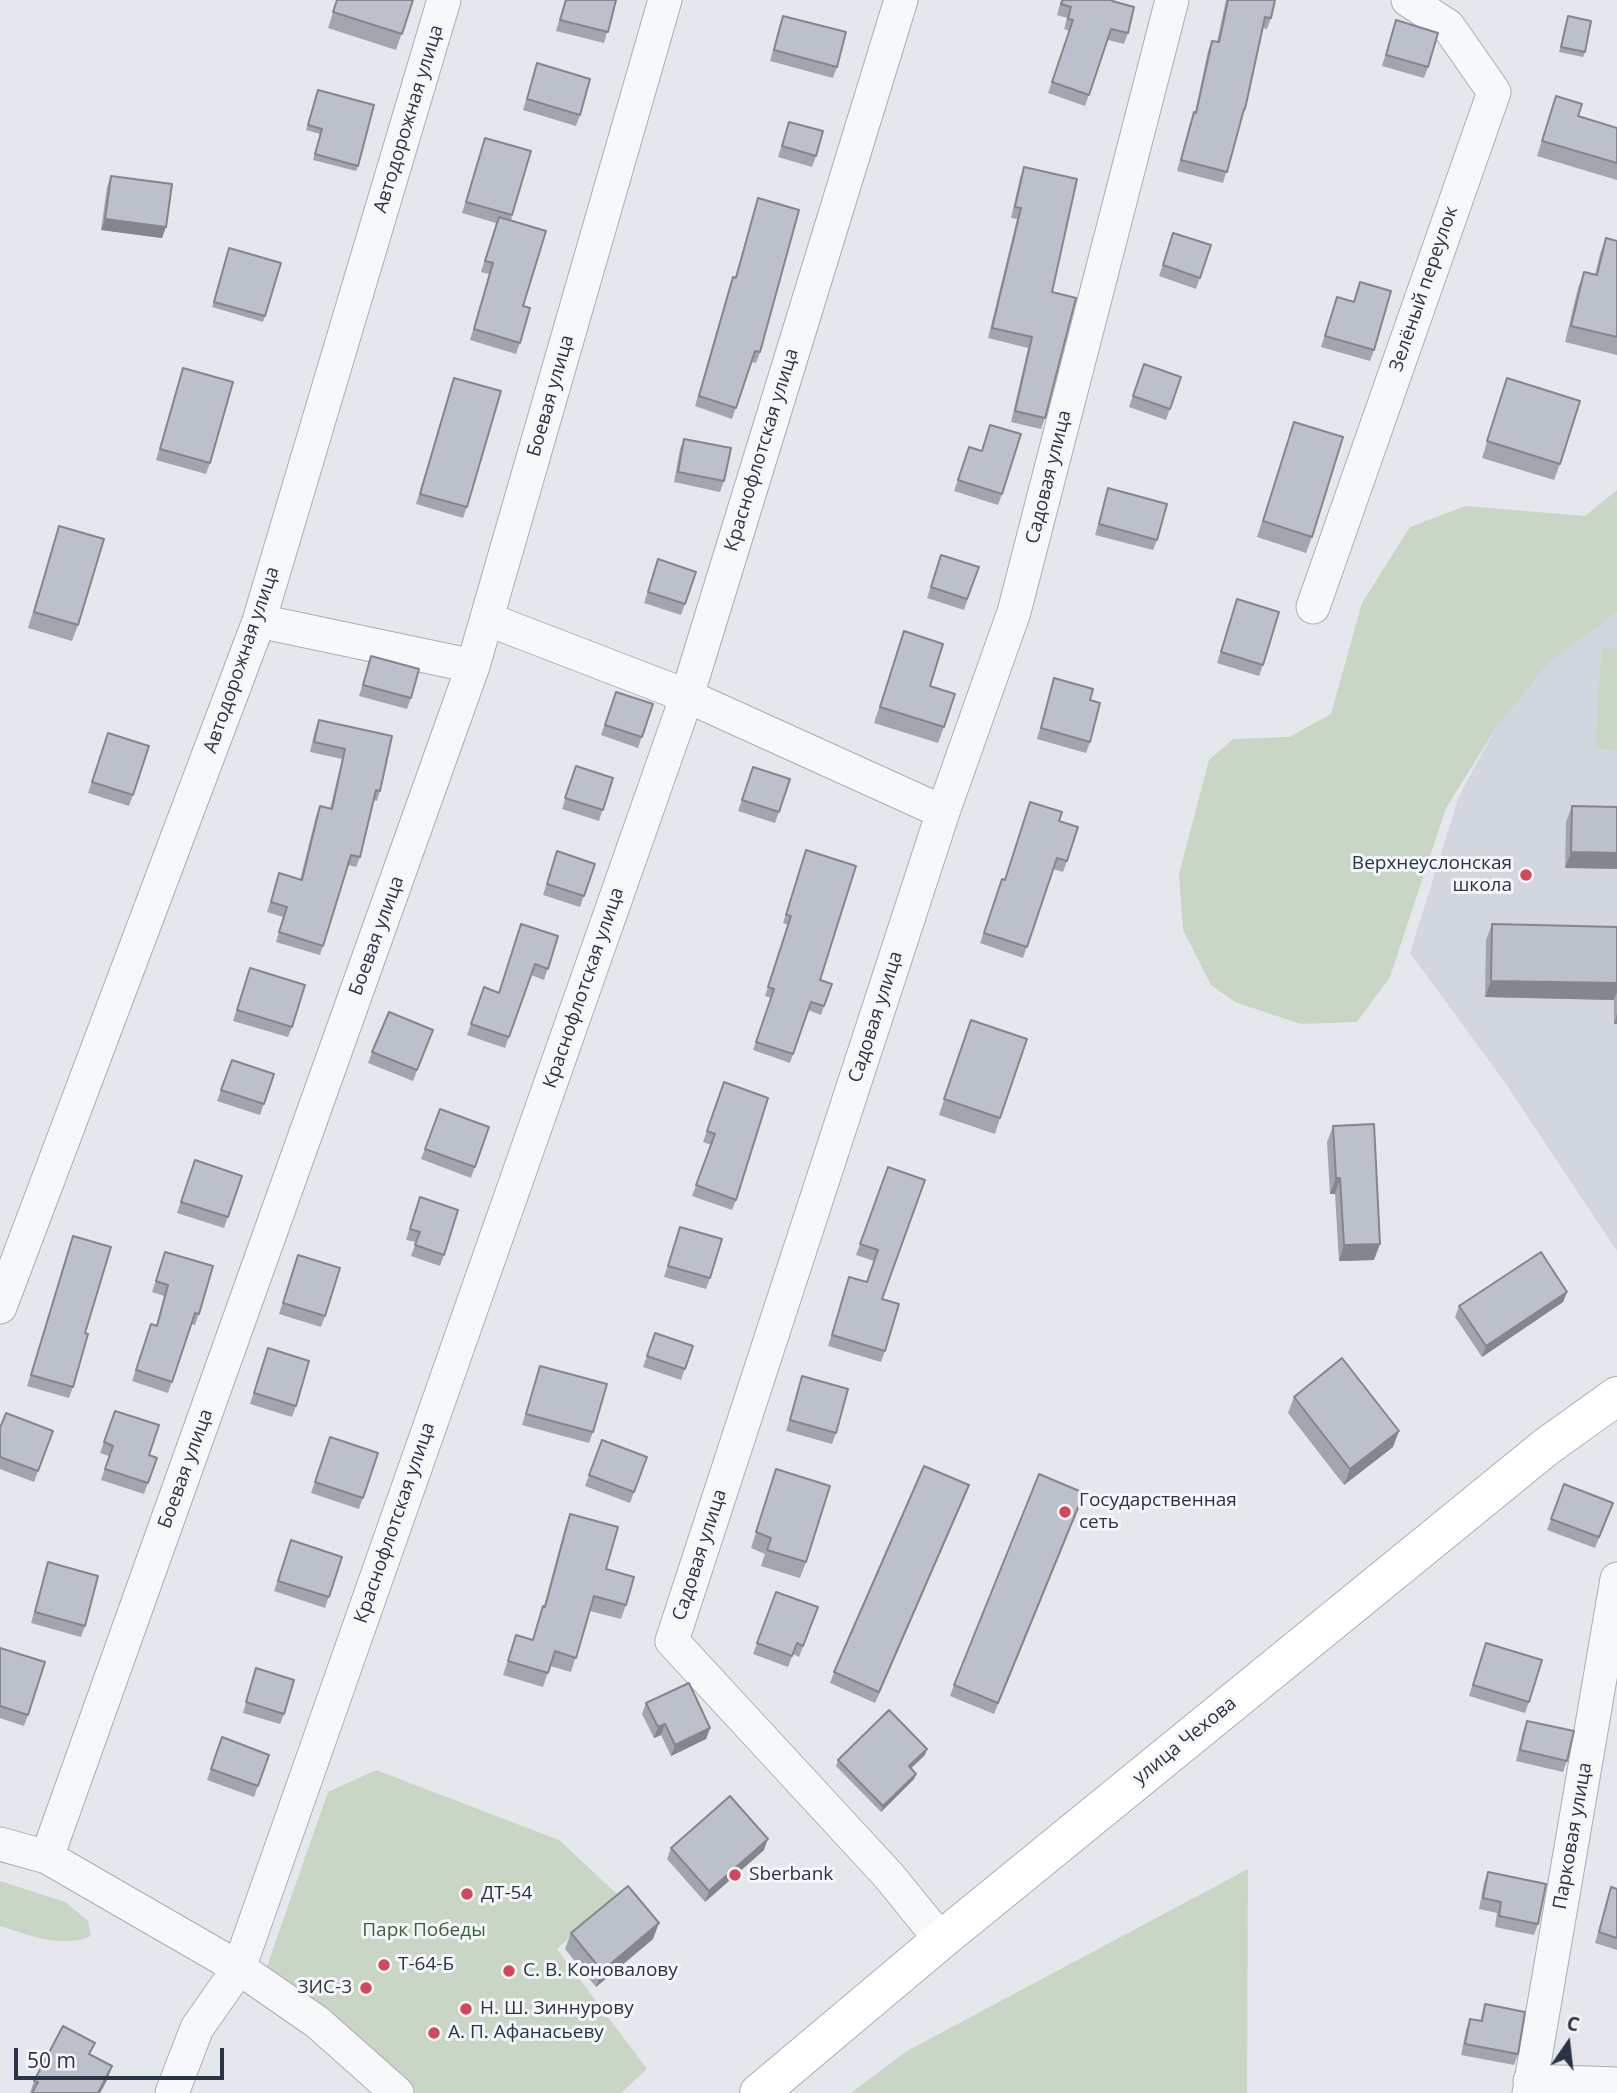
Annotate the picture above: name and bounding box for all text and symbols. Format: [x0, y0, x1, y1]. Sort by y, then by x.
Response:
street label: Автодорожная улица [370, 22, 448, 216]
street label: Зелёный переулок [1385, 203, 1463, 375]
street label: Боевая улица [523, 333, 579, 459]
street label: Краснофлотская улица [720, 346, 804, 554]
street label: Садовая улица [1021, 408, 1077, 546]
street label: Автодорожная улица [199, 564, 285, 756]
place label: Верхнеуслонская школа [1352, 853, 1512, 897]
marker: Верхнеуслонская школа [1518, 867, 1534, 883]
street label: Боевая улица [345, 873, 409, 999]
street label: Краснофлотская улица [539, 885, 629, 1091]
street label: Садовая улица [844, 948, 908, 1086]
street label: Боевая улица [154, 1406, 218, 1532]
street label: Краснофлотская улица [350, 1420, 440, 1626]
street label: Садовая улица [668, 1486, 732, 1624]
place label: Государственная сеть [1079, 1490, 1237, 1534]
marker: Государственная сеть [1057, 1504, 1073, 1520]
street label: улица Чехова [1129, 1692, 1241, 1790]
street label: Парковая улица [1549, 1761, 1597, 1911]
place label: Sberbank [749, 1864, 833, 1886]
marker: Sberbank [727, 1867, 743, 1883]
place label: ДТ-54 [481, 1883, 532, 1905]
marker: ДТ-54 [459, 1886, 475, 1902]
park label: Парк Победы [362, 1920, 486, 1942]
place label: Т-64-Б [398, 1954, 454, 1976]
marker: Т-64-Б [376, 1957, 392, 1973]
place label: С. В. Коновалову [523, 1960, 678, 1982]
marker: С. В. Коновалову [501, 1963, 517, 1979]
place label: ЗИС-3 [298, 1977, 352, 1999]
marker: ЗИС-3 [358, 1980, 374, 1996]
place label: Н. Ш. Зиннурову [480, 1998, 634, 2020]
marker: Н. Ш. Зиннурову [458, 2001, 474, 2017]
north arrow [1533, 2009, 1603, 2079]
text: С [1564, 2010, 1582, 2038]
place label: А. П. Афанасьеву [448, 2022, 604, 2044]
marker: А. П. Афанасьеву [426, 2025, 442, 2041]
scale bar [18, 2034, 228, 2078]
text: 50 m [27, 2046, 76, 2074]

